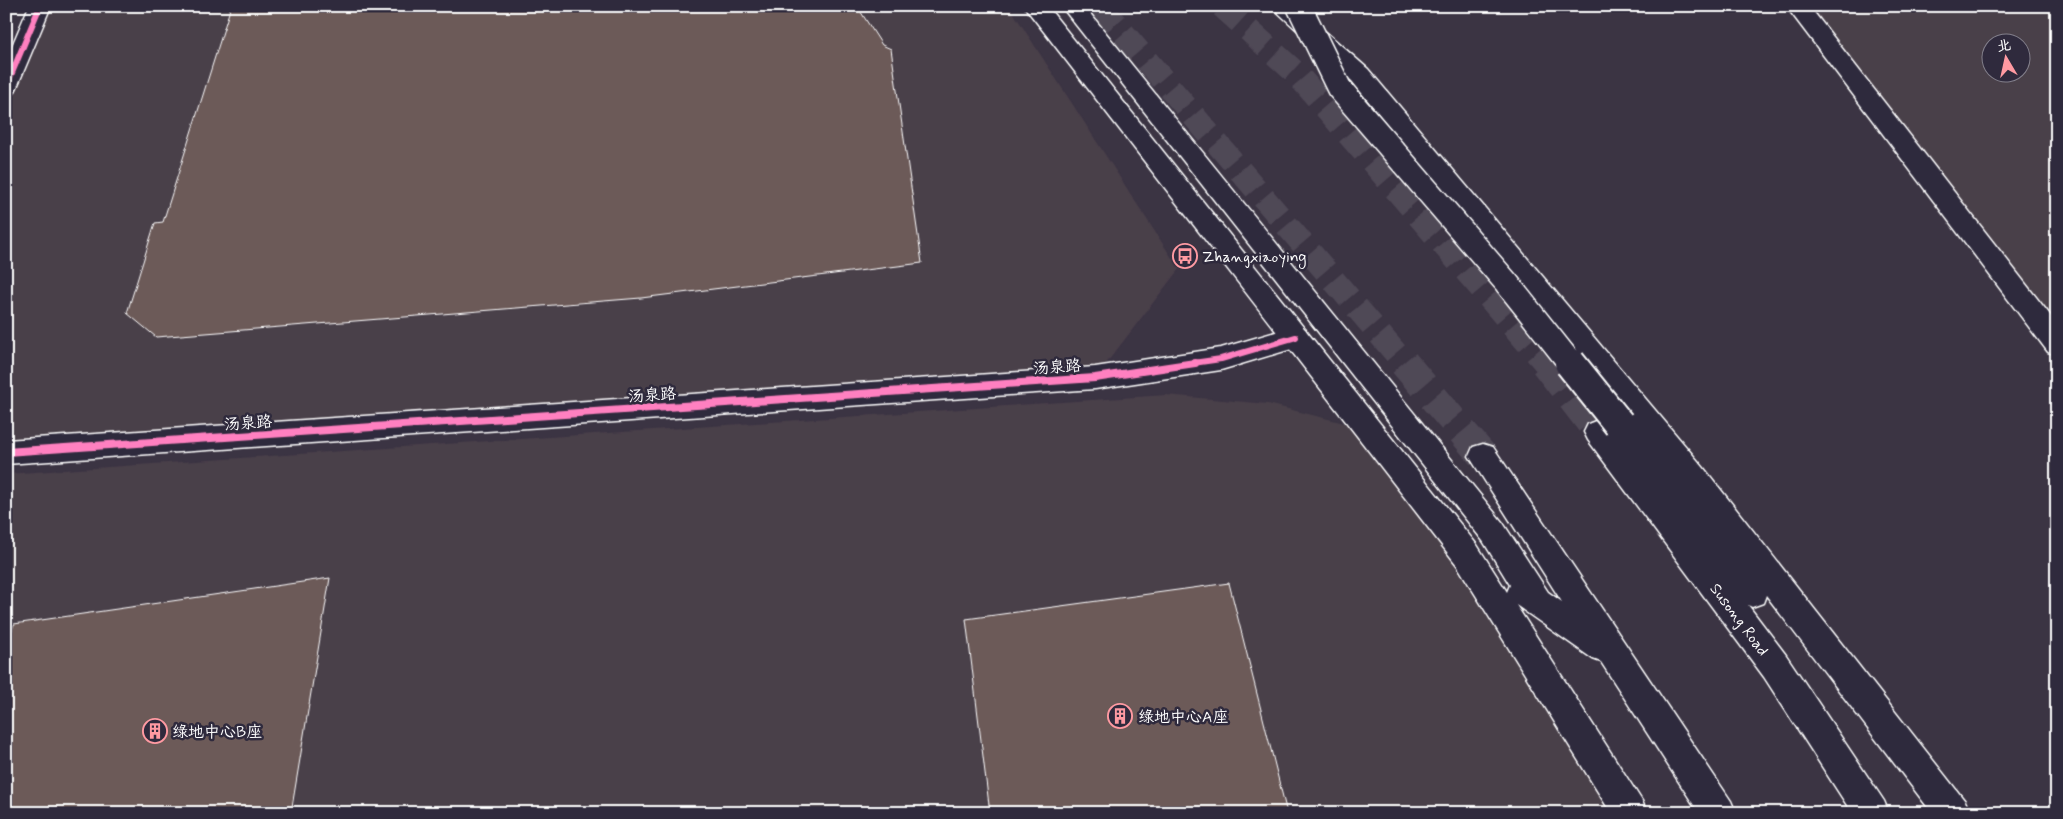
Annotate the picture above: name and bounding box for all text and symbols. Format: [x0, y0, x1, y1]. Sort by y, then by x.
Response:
north arrow [1980, 32, 2030, 82]
text: 北 [1996, 36, 2012, 56]
bus stop icon: Zhangxiaoying [1172, 243, 1198, 269]
place label: Zhangxiaoying [1202, 247, 1307, 269]
street label: 汤泉路 [1032, 355, 1082, 380]
street label: 汤泉路 [627, 383, 677, 408]
street label: 汤泉路 [223, 411, 273, 436]
street label: Susong Road [1705, 579, 1773, 660]
building icon: 绿地中心A座 [1107, 703, 1133, 729]
place label: 绿地中心A座 [1138, 707, 1228, 728]
building icon: 绿地中心B座 [142, 718, 168, 744]
place label: 绿地中心B座 [172, 722, 262, 743]

